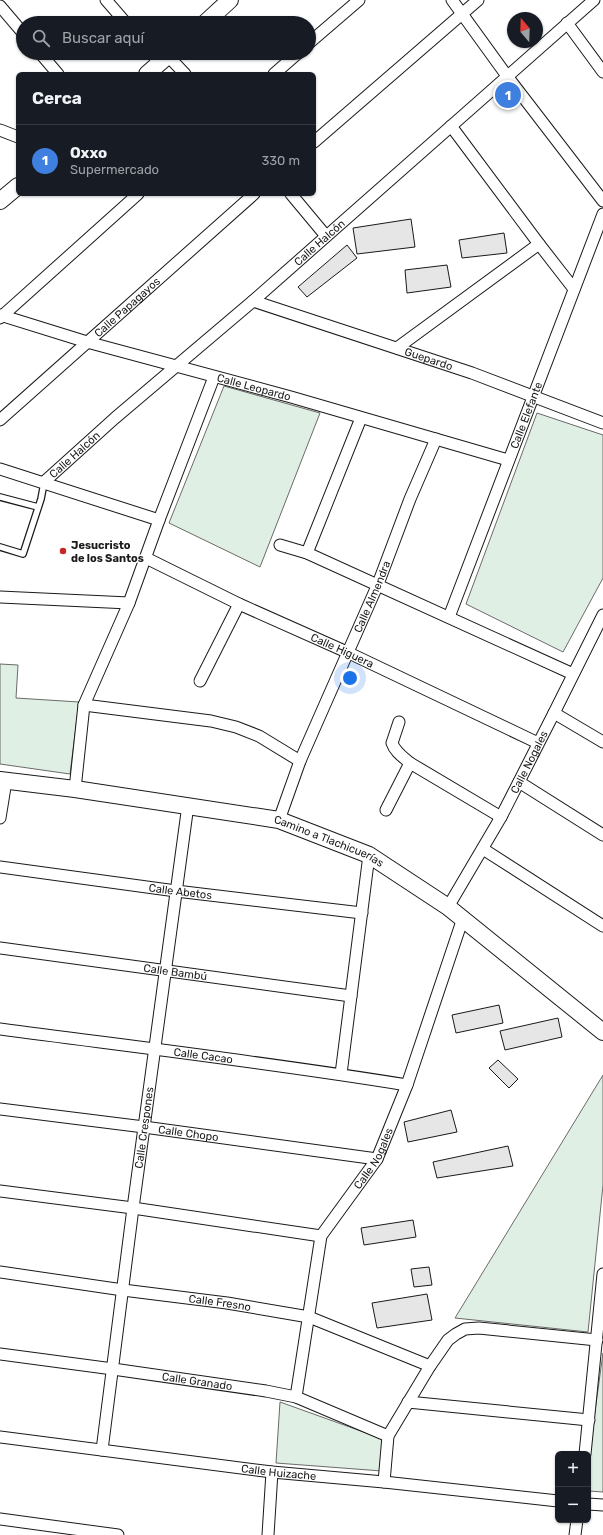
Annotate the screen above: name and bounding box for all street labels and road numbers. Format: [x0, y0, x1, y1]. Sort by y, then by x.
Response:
street label: Calle Halcón [292, 217, 348, 269]
street label: Calle Papagayos [92, 274, 163, 340]
street label: Guepardo [403, 345, 454, 373]
street label: Calle Leopardo [216, 371, 292, 404]
street label: Calle Elefante [508, 380, 545, 451]
street label: Calle Halcón [47, 429, 103, 481]
street label: Calle Almendra [351, 559, 393, 635]
street label: Calle Higuera [309, 631, 376, 671]
street label: Calle Nogales [508, 728, 551, 796]
street label: Camino a Tlachicuerías [273, 813, 386, 870]
street label: Calle Abetos [148, 881, 213, 902]
street label: Calle Bambú [143, 962, 208, 983]
street label: Calle Cacao [173, 1046, 234, 1066]
street label: Calle Crespones [132, 1086, 157, 1169]
street label: Calle Chopo [157, 1123, 219, 1144]
street label: Calle Nogales [351, 1126, 396, 1192]
street label: Calle Fresno [188, 1292, 252, 1314]
street label: Calle Granado [161, 1370, 233, 1393]
street label: Calle Huizache [240, 1462, 317, 1483]

